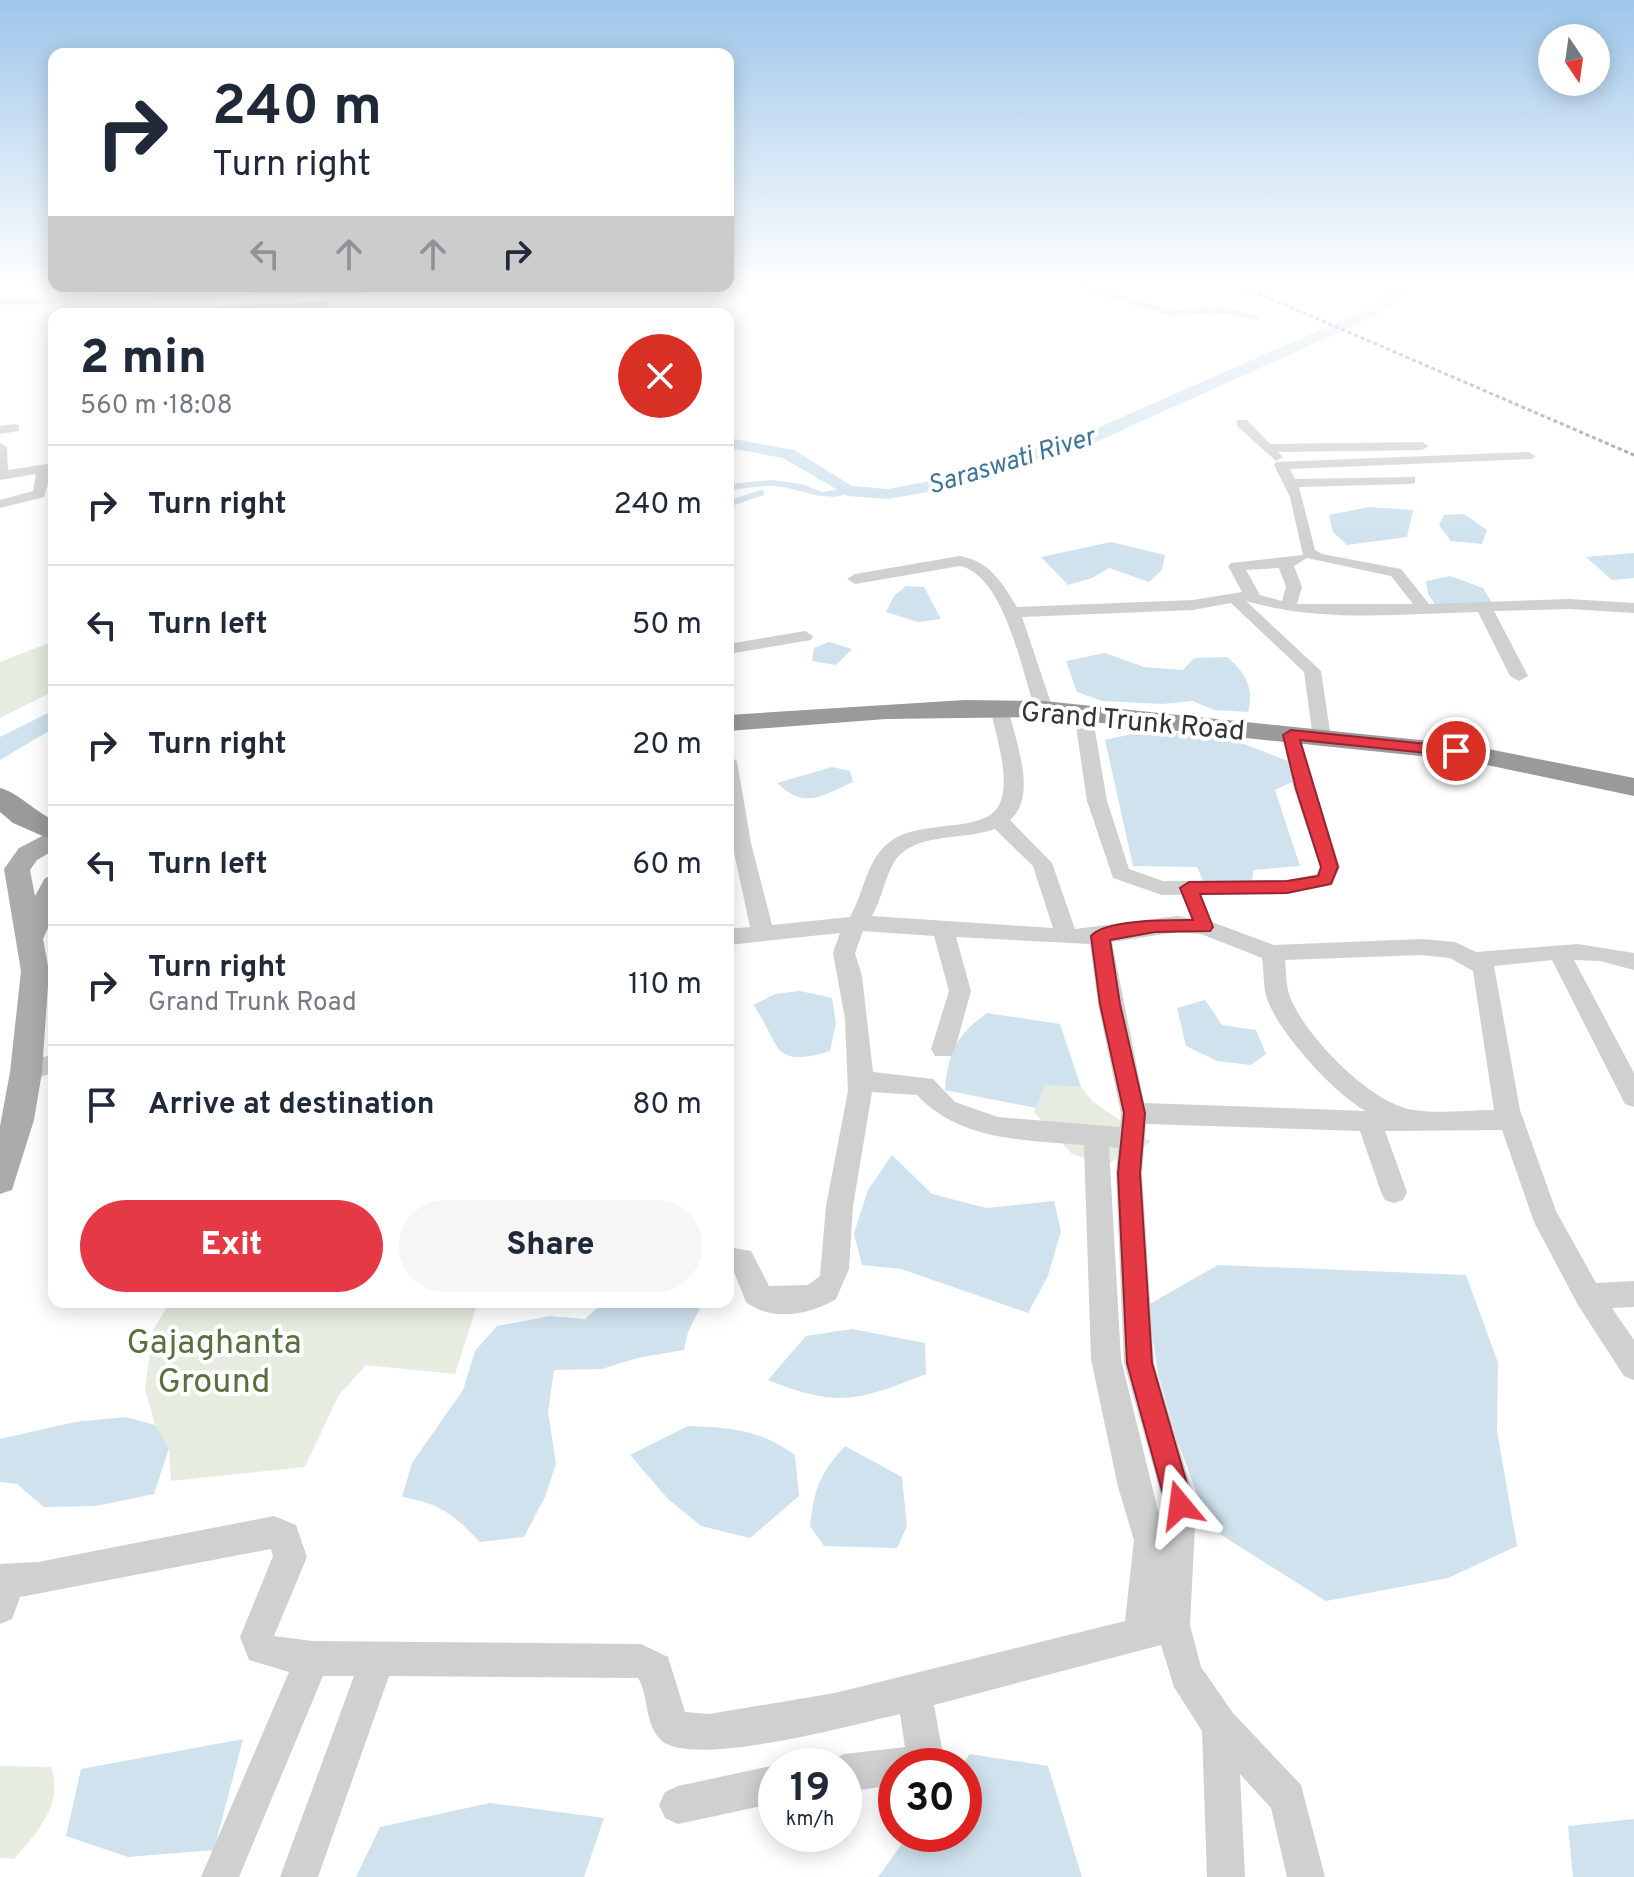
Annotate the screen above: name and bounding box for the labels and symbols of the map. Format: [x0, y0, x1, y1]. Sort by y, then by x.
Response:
north arrow [1538, 24, 1610, 96]
water label: Saraswati River [924, 421, 1101, 503]
street label: Grand Trunk Road [1019, 695, 1246, 751]
pin [1422, 717, 1490, 785]
park label: Gajaghanta Ground [126, 1323, 302, 1405]
position arrow [1138, 1463, 1222, 1547]
speed limit sign: 30 [878, 1748, 982, 1852]

